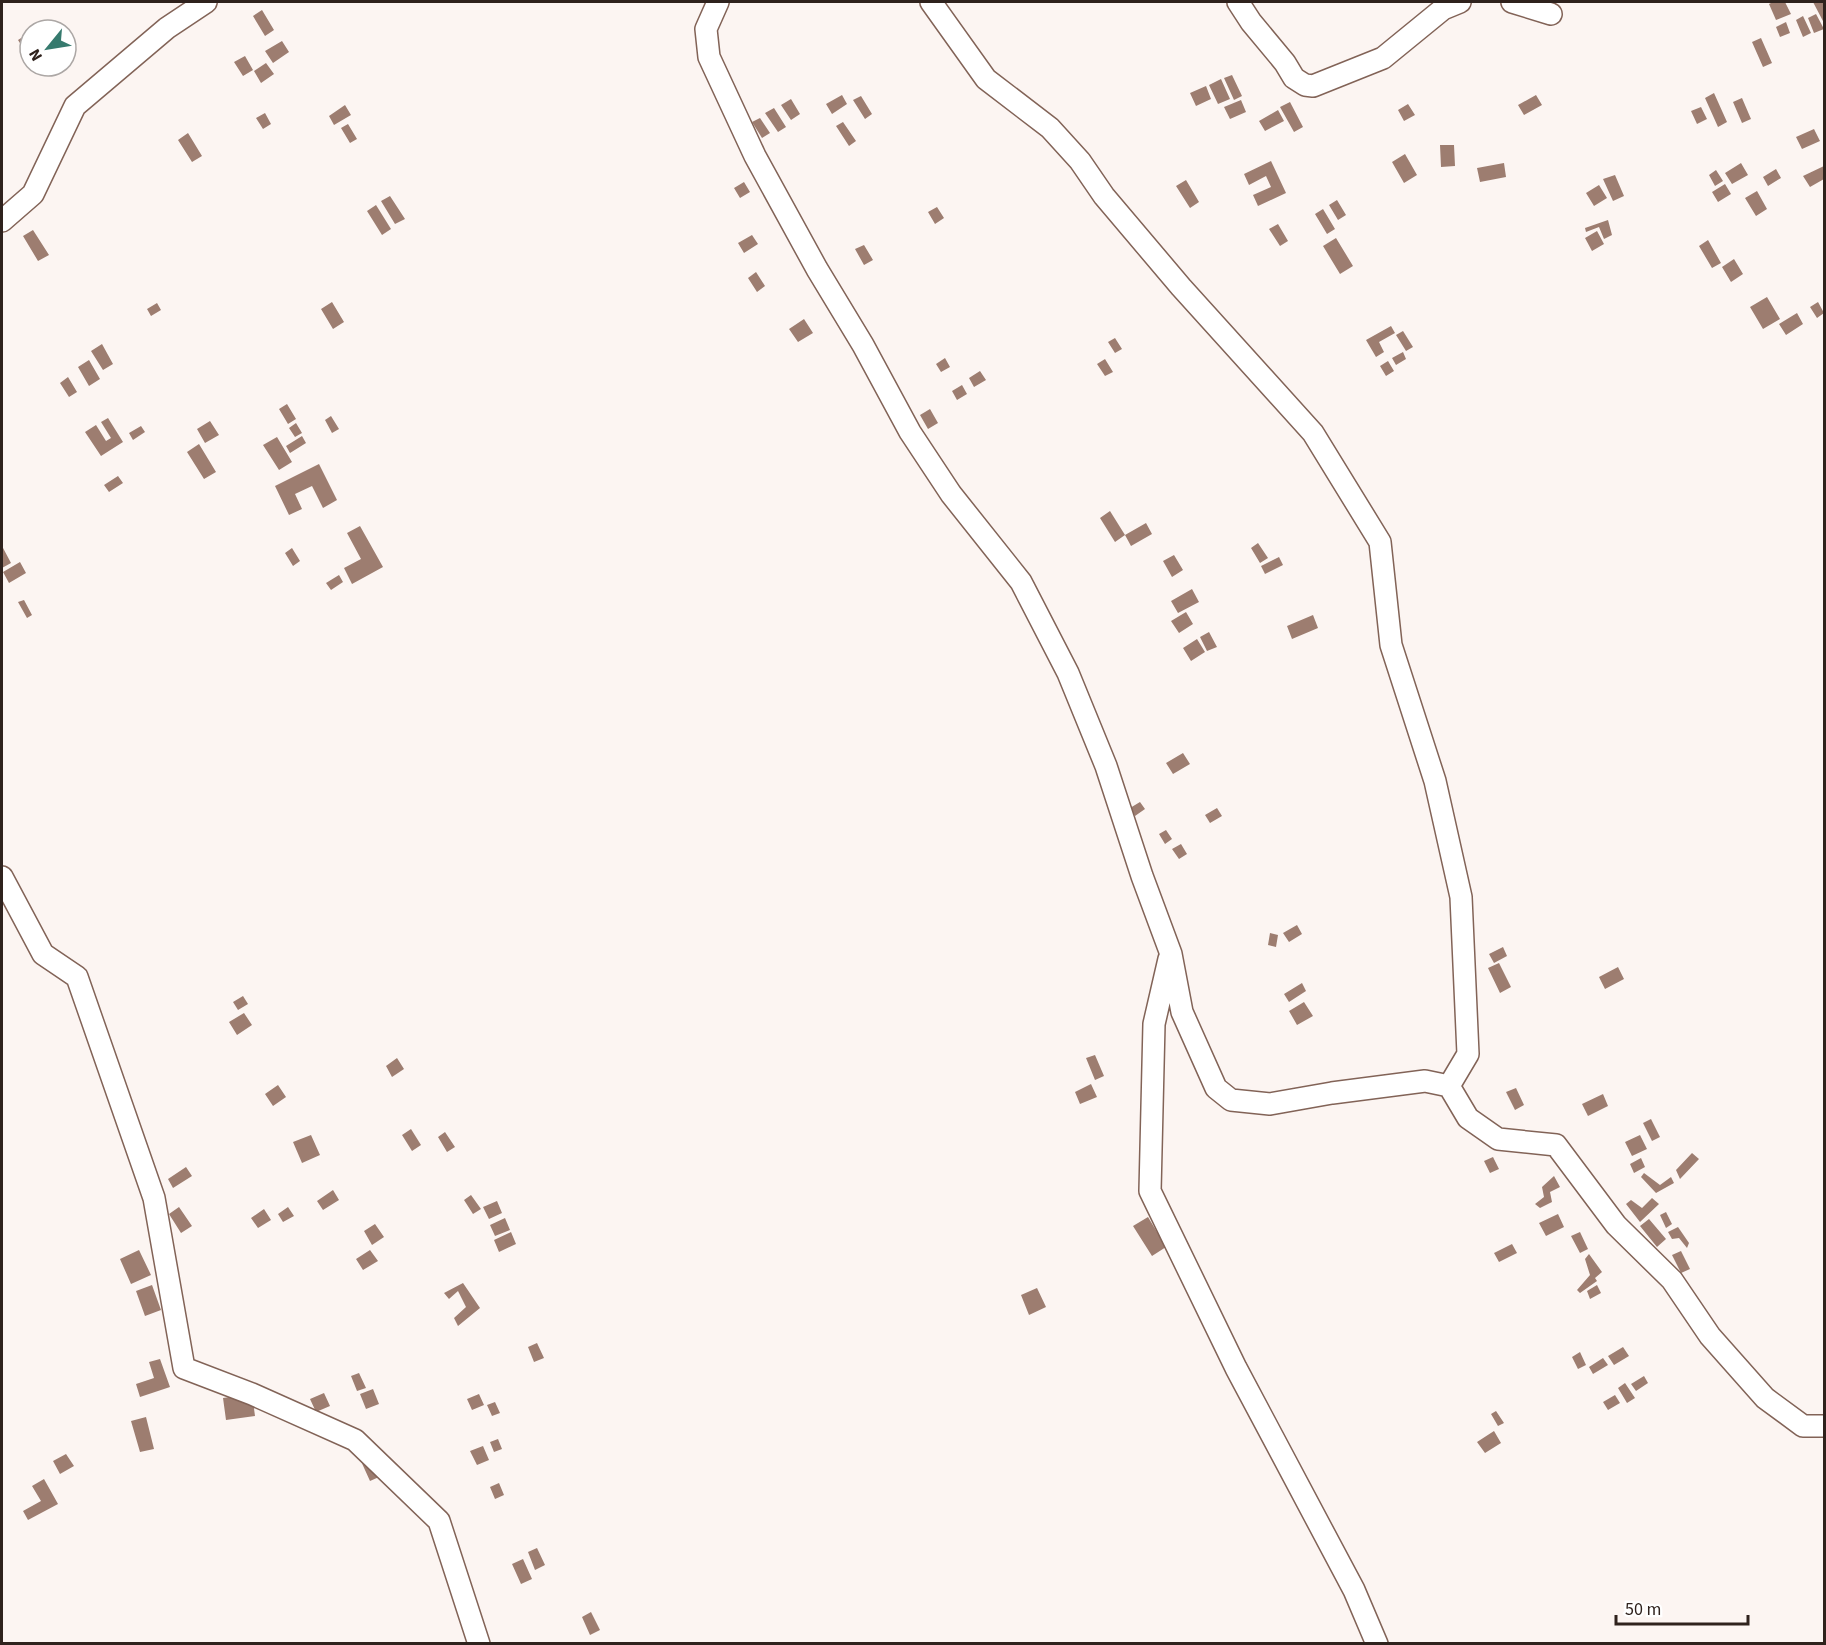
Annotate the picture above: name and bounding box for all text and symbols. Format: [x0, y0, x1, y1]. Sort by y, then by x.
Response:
north arrow [18, 18, 78, 78]
text: N [24, 45, 48, 65]
scale bar [1616, 1588, 1748, 1626]
text: 50 m [1625, 1597, 1661, 1622]

